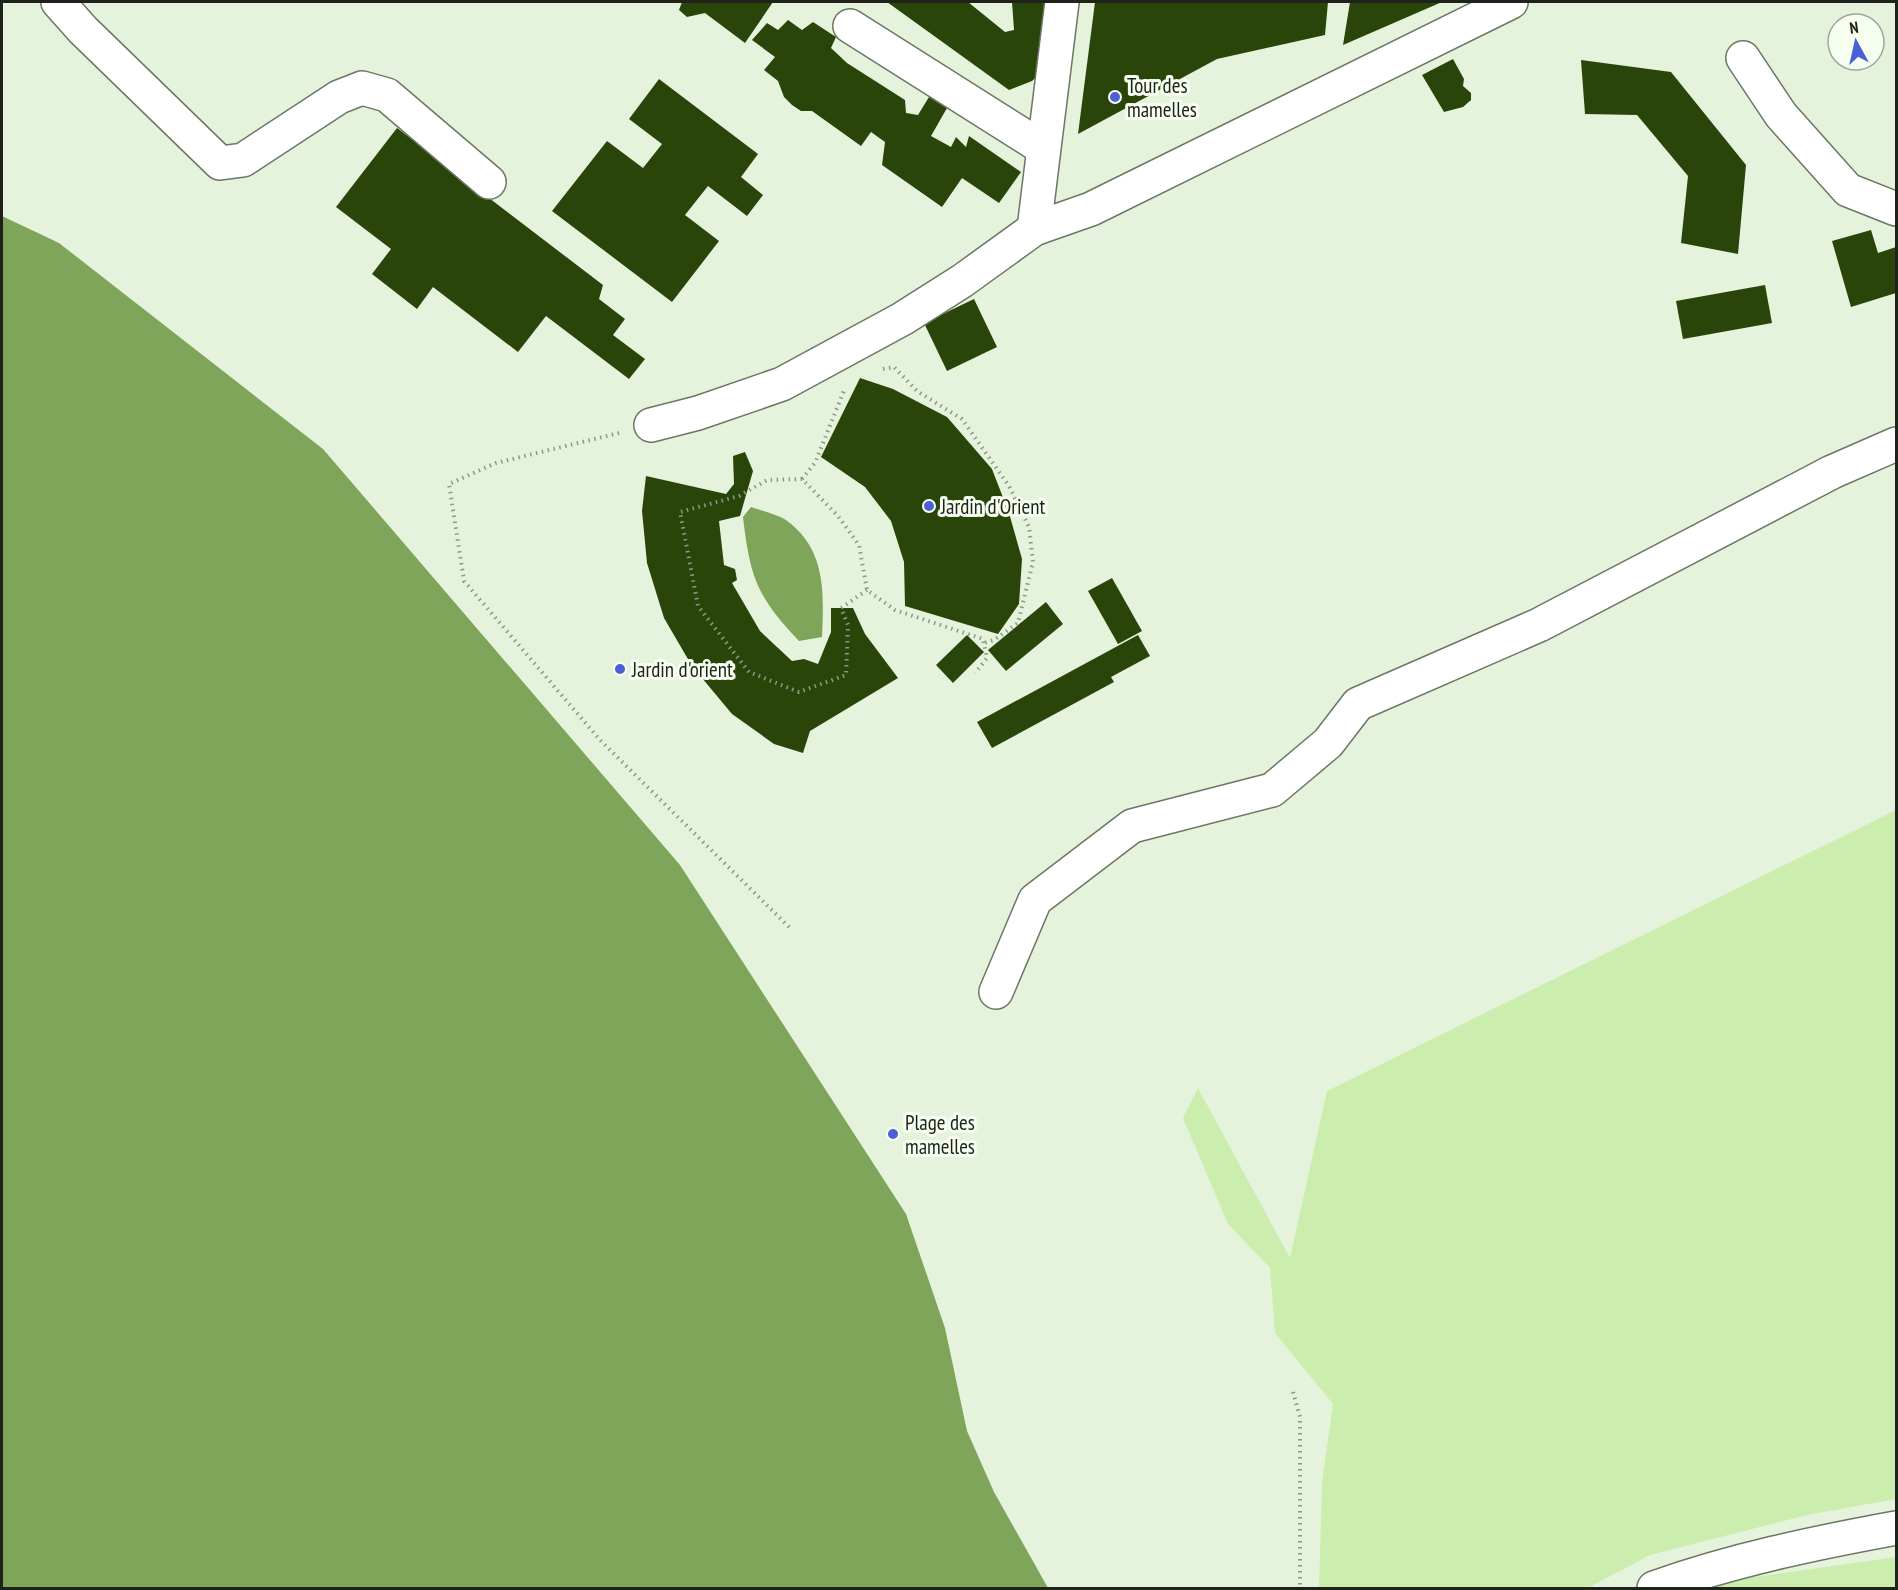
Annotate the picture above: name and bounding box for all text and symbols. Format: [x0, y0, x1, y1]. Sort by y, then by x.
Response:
north arrow [1826, 12, 1886, 72]
text: N [1848, 17, 1860, 38]
place label: Tour des mamelles [1127, 72, 1197, 123]
marker: Tour des mamelles [1108, 90, 1122, 104]
place label: Jardin d'Orient [940, 493, 1045, 520]
marker: Jardin d'Orient [922, 499, 936, 513]
place label: Jardin d'orient [631, 656, 733, 683]
marker: Jardin d'orient [613, 662, 627, 676]
place label: Plage des mamelles [905, 1109, 975, 1160]
marker: Plage des mamelles [886, 1127, 900, 1141]

